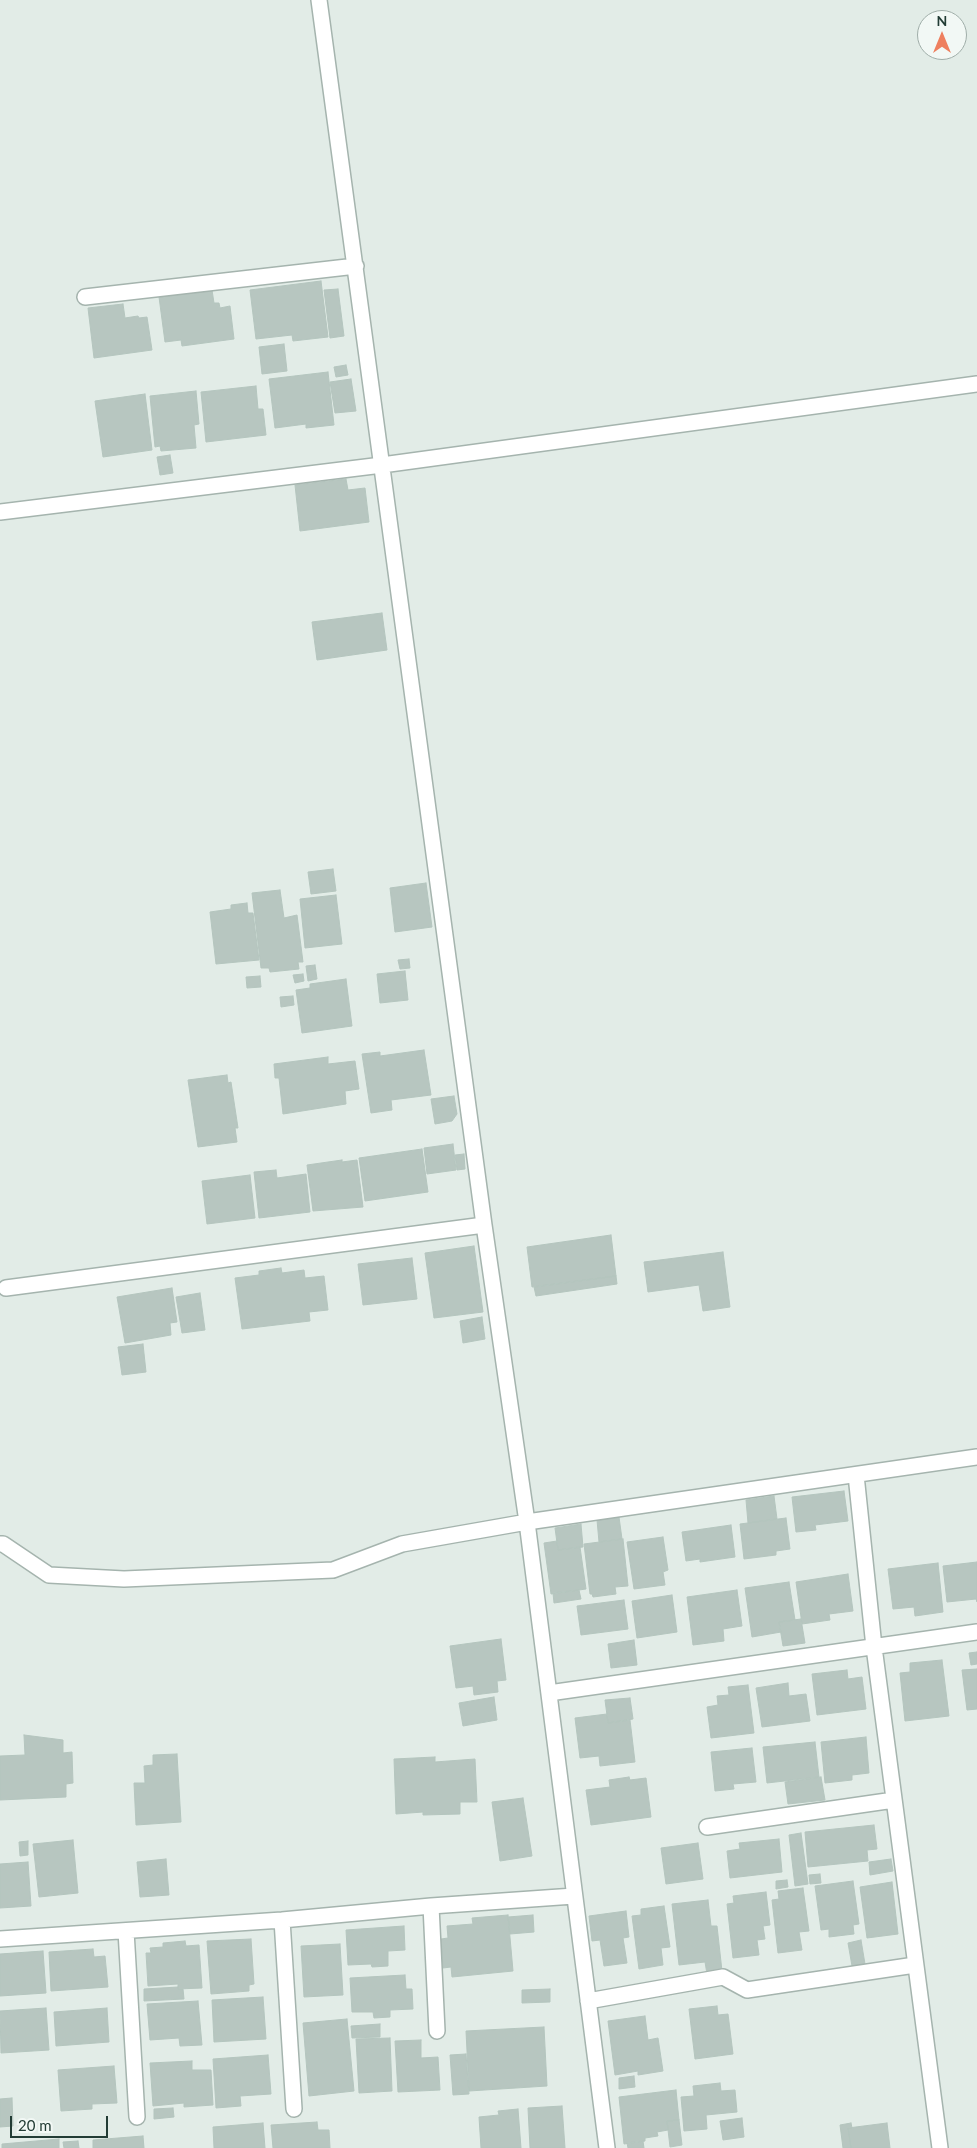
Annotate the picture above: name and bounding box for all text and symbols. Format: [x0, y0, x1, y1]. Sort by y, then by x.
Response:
north arrow [917, 10, 967, 60]
text: N [937, 12, 947, 29]
scale bar [12, 2106, 110, 2138]
text: 20 m [18, 2116, 52, 2134]

